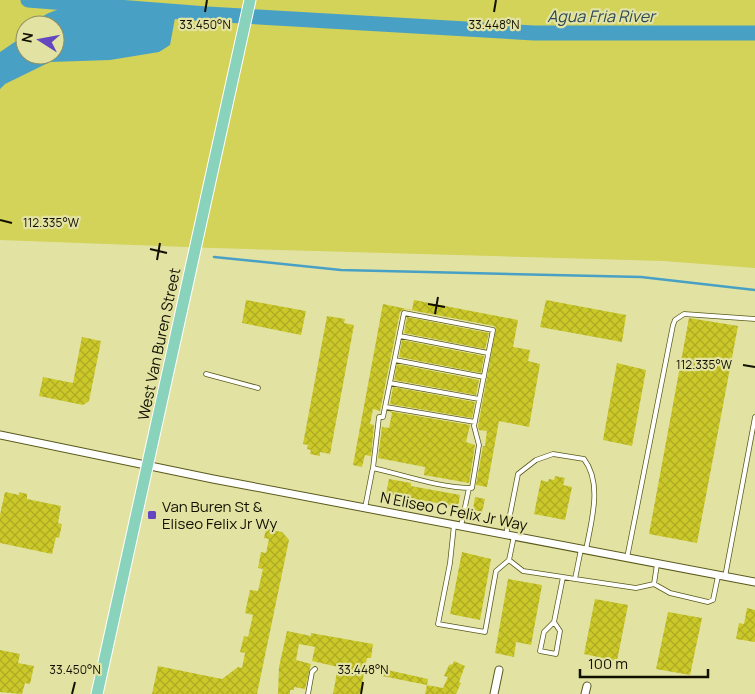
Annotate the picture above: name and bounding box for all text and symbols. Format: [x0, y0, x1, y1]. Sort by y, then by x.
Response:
water label: Agua Fria River [547, 5, 657, 27]
north arrow [15, 15, 65, 65]
text: 33.450°N [179, 16, 231, 33]
text: 33.448°N [468, 16, 520, 33]
text: N [16, 31, 37, 44]
text: 112.335°W [23, 214, 80, 231]
street label: West Van Buren Street [133, 266, 185, 422]
text: 112.335°W [676, 356, 733, 373]
street label: N Eliseo C Felix Jr Way [379, 486, 530, 536]
place label: Van Buren St & Eliseo Felix Jr Wy [162, 496, 277, 534]
marker: Van Buren St & Eliseo Felix Jr Wy [146, 509, 158, 521]
scale bar [580, 646, 708, 678]
text: 100 m [588, 653, 628, 674]
text: 33.450°N [49, 661, 101, 678]
text: 33.448°N [337, 661, 389, 678]

